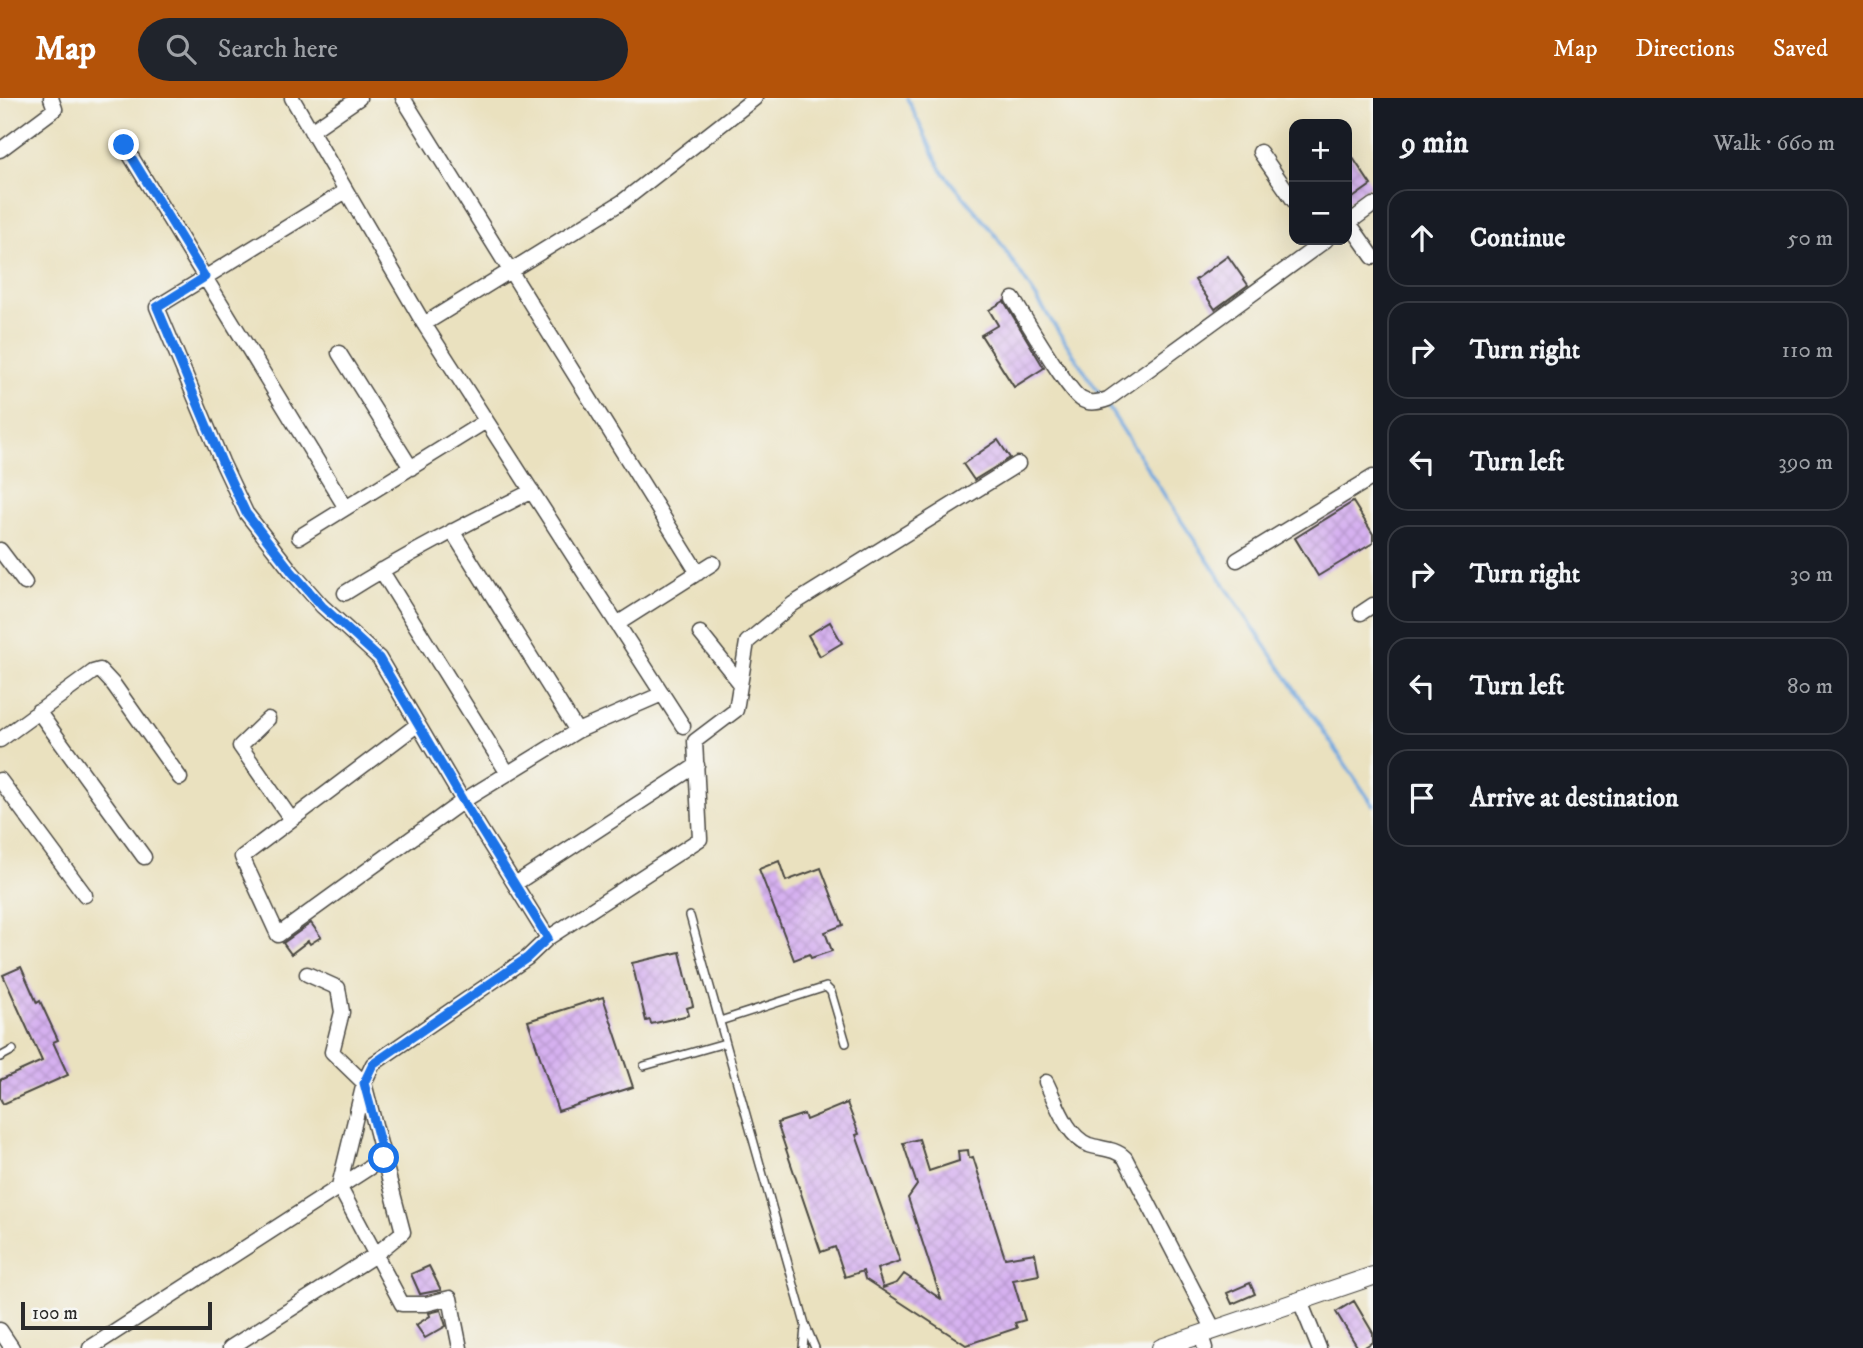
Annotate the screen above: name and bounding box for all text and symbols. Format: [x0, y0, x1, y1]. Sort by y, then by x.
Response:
search box [138, 18, 628, 81]
text: Map [35, 29, 96, 70]
icon: search [162, 30, 200, 68]
text: Search here [218, 33, 338, 66]
text: Map [1553, 34, 1598, 64]
text: Directions [1636, 34, 1735, 64]
text: Saved [1773, 34, 1828, 64]
map controls [1289, 119, 1352, 245]
button: + [1289, 119, 1352, 182]
text: 9 min [1401, 125, 1468, 162]
route end [108, 129, 139, 160]
text: Walk · 660 m [1713, 129, 1835, 158]
button: − [1289, 182, 1352, 245]
icon: ahead [1403, 219, 1441, 257]
text: Continue [1470, 222, 1565, 255]
text: 50 m [1787, 224, 1833, 253]
icon: right [1403, 331, 1441, 369]
text: Turn right [1470, 334, 1580, 367]
text: 110 m [1782, 336, 1833, 365]
icon: left [1403, 443, 1441, 481]
text: Turn left [1470, 446, 1564, 479]
text: 390 m [1778, 448, 1833, 477]
icon: right [1403, 555, 1441, 593]
text: Turn right [1470, 558, 1580, 591]
text: 30 m [1790, 560, 1833, 589]
icon: left [1403, 667, 1441, 705]
text: Turn left [1470, 670, 1564, 703]
text: 80 m [1787, 672, 1833, 701]
icon: arrive [1403, 779, 1441, 817]
text: Arrive at destination [1470, 782, 1679, 815]
route start [368, 1142, 399, 1173]
scale bar [21, 1299, 212, 1331]
text: 100 m [32, 1302, 78, 1325]

